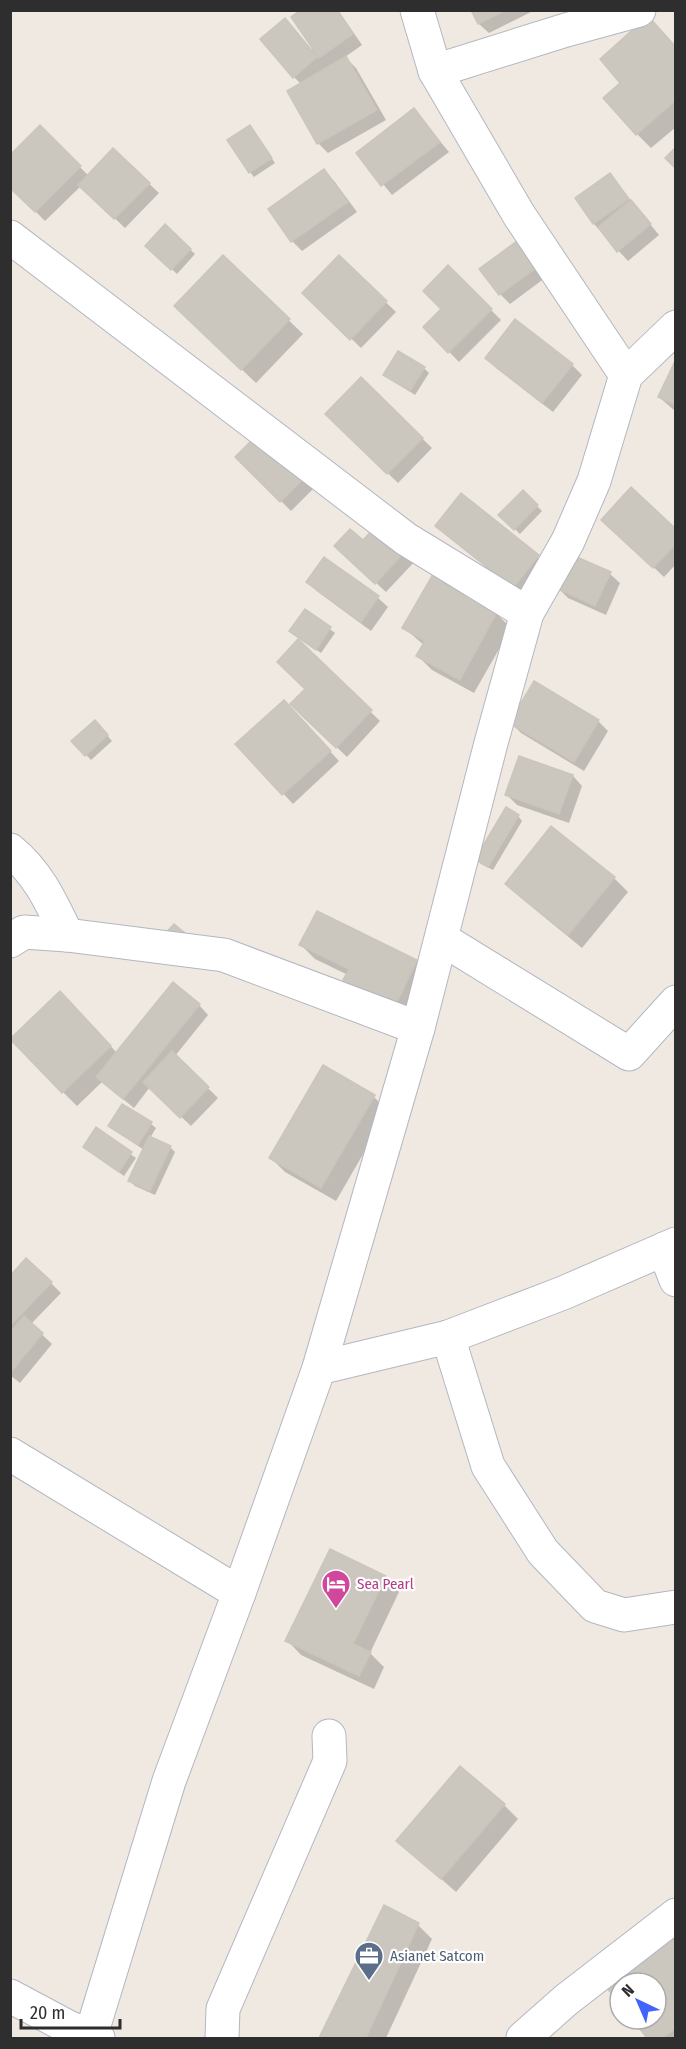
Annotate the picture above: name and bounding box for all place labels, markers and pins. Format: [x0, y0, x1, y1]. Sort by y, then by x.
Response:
hotel icon: Sea Pearl [320, 1568, 352, 1610]
place label: Sea Pearl [357, 1575, 414, 1593]
office icon: Asianet Satcom [353, 1940, 385, 1982]
place label: Asianet Satcom [390, 1947, 484, 1965]

